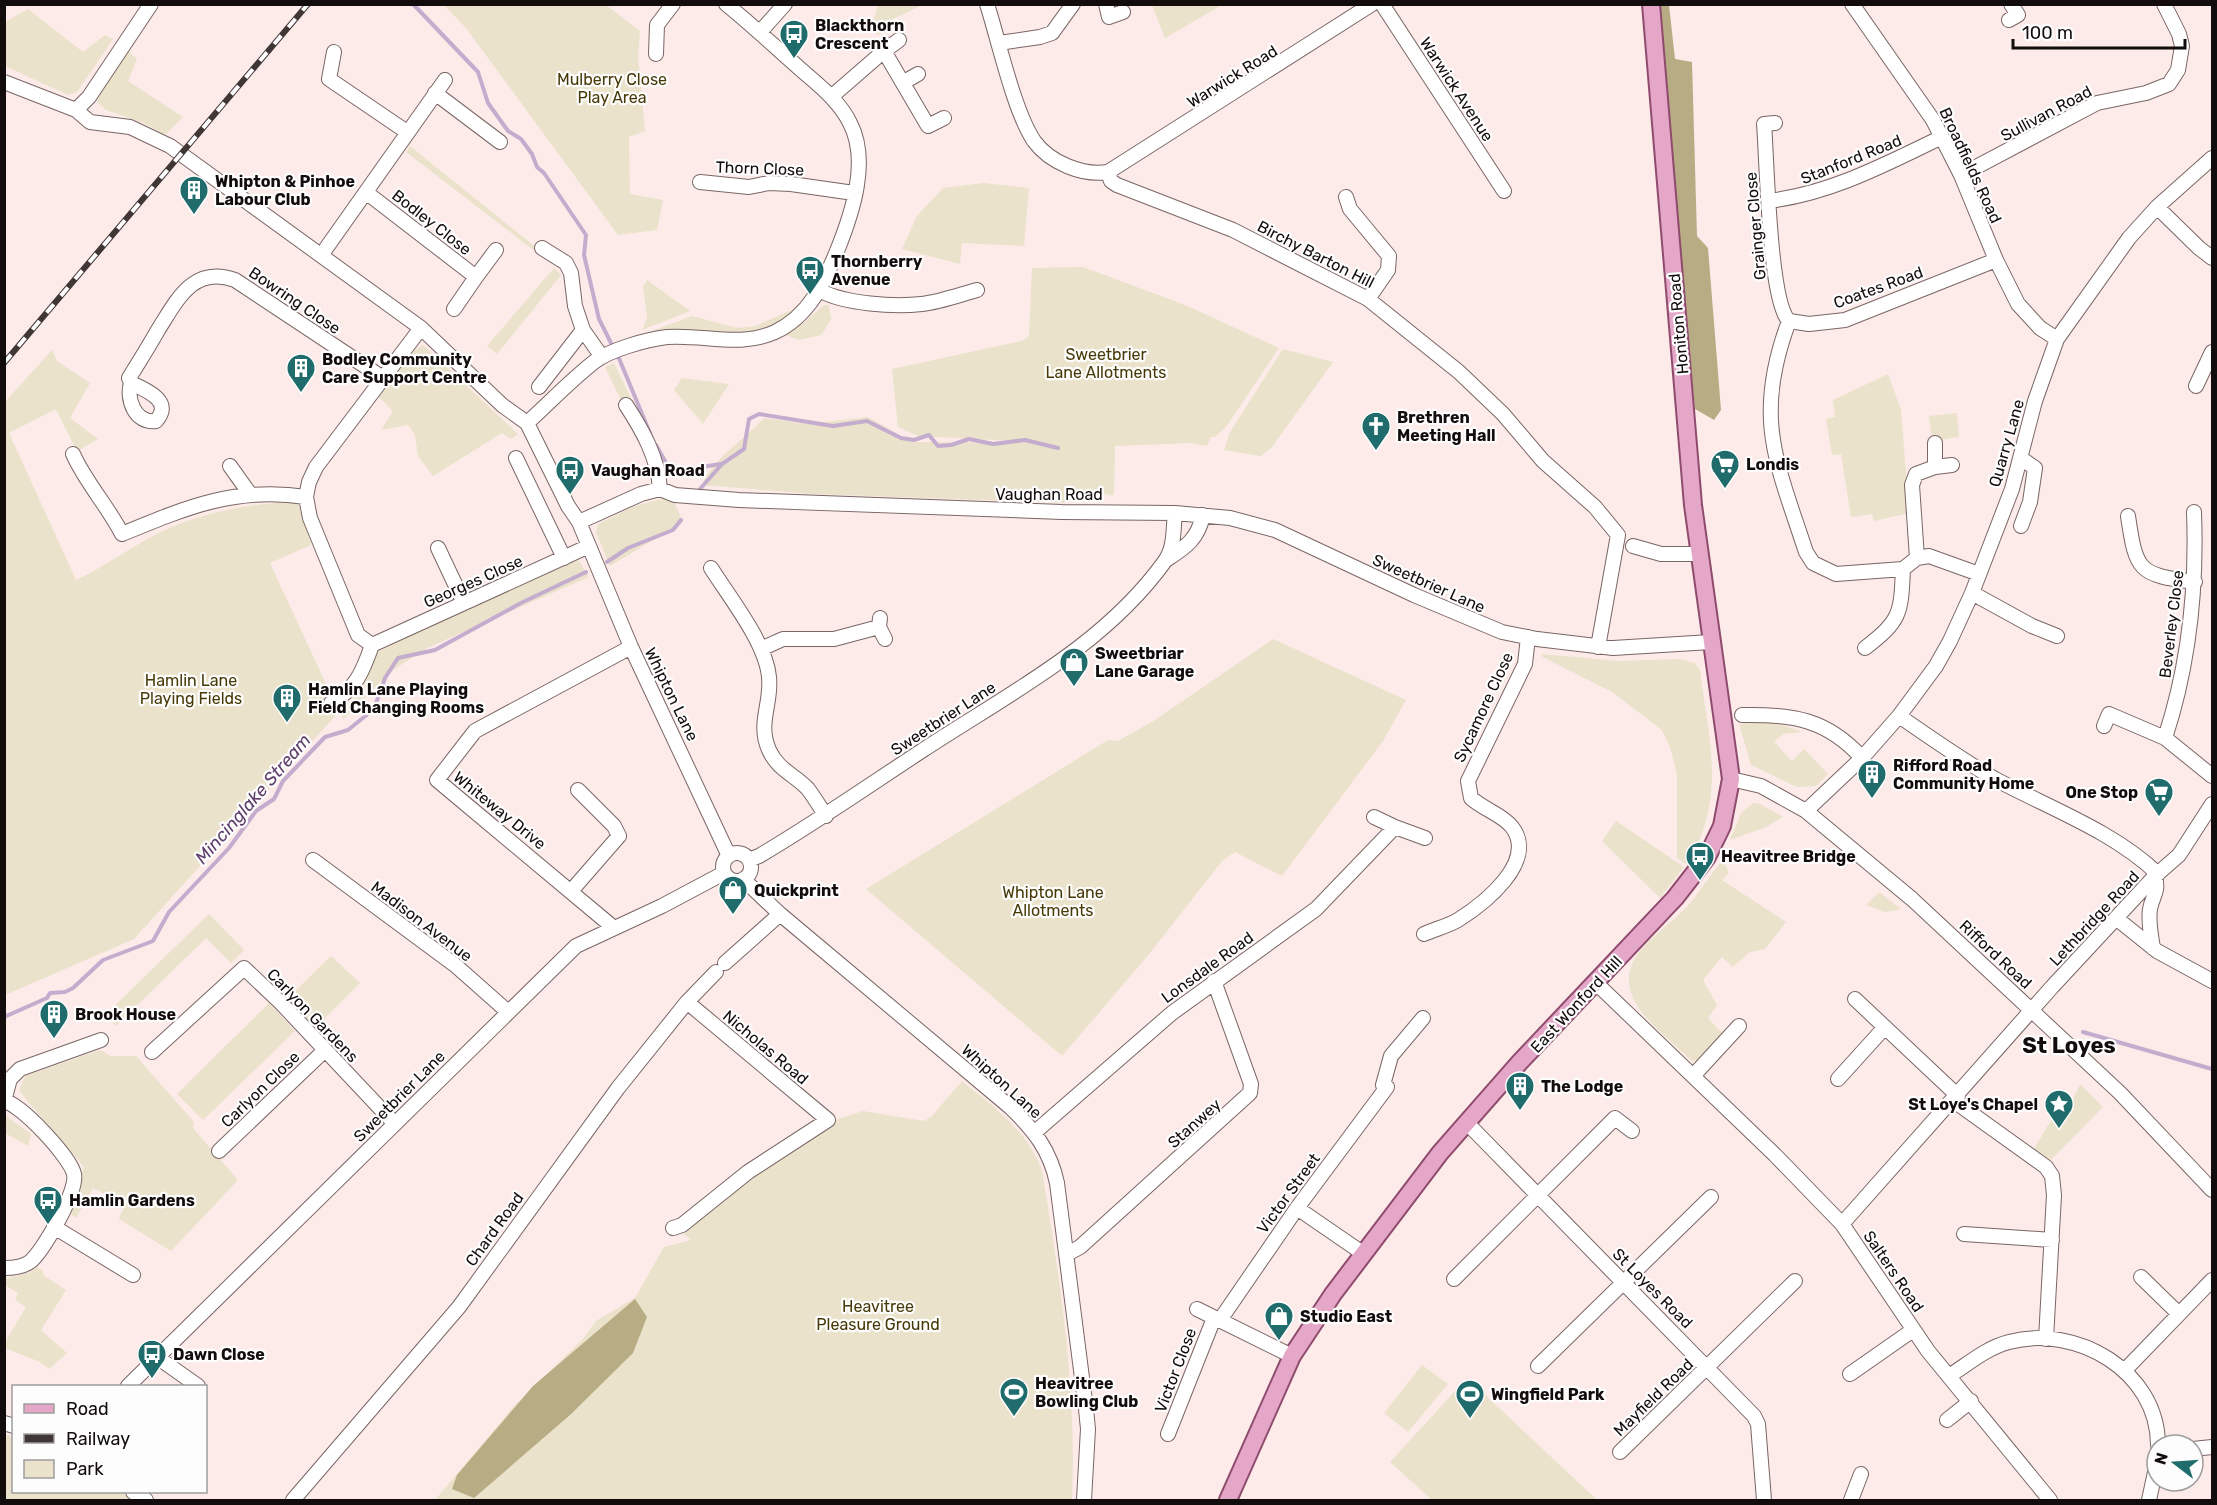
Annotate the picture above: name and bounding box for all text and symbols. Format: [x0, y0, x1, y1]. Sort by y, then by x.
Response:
scale bar [2013, 12, 2186, 50]
place label: Blackthorn Crescent [815, 16, 904, 53]
bus stop icon: Blackthorn Crescent [778, 18, 810, 60]
text: 100 m [2022, 22, 2073, 44]
street label: Warwick Avenue [1416, 34, 1497, 145]
street label: Warwick Road [1184, 41, 1281, 112]
park label: Mulberry Close Play Area [557, 70, 667, 107]
street label: Sullivan Road [1998, 82, 2095, 145]
street label: Broadfields Road [1935, 104, 2006, 226]
street label: Stanford Road [1798, 131, 1904, 188]
street label: Thorn Close [715, 157, 805, 180]
street label: Grainger Close [1741, 171, 1770, 281]
place label: Whipton & Pinhoe Labour Club [215, 172, 355, 209]
building icon: Whipton & Pinhoe Labour Club [178, 174, 210, 216]
street label: Bodley Close [388, 186, 475, 259]
street label: Birchy Barton Hill [1254, 217, 1377, 292]
place label: Thornberry Avenue [831, 252, 923, 289]
bus stop icon: Thornberry Avenue [794, 254, 826, 296]
street label: Coates Road [1831, 262, 1925, 312]
street label: Bowring Close [245, 263, 344, 338]
street label: Honiton Road [1665, 273, 1692, 375]
park label: Sweetbrier Lane Allotments [1045, 345, 1167, 382]
place label: Bodley Community Care Support Centre [322, 350, 487, 387]
building icon: Bodley Community Care Support Centre [285, 352, 317, 394]
street label: Quarry Lane [1985, 397, 2028, 489]
place label: Brethren Meeting Hall [1397, 408, 1496, 445]
church icon: Brethren Meeting Hall [1360, 410, 1392, 452]
supermarket icon: Londis [1709, 448, 1741, 490]
bus stop icon: Vaughan Road [554, 454, 586, 496]
place label: Londis [1746, 455, 1799, 474]
place label: Vaughan Road [591, 461, 705, 480]
street label: Vaughan Road [995, 485, 1103, 504]
street label: Sweetbrier Lane [1370, 550, 1488, 617]
street label: Georges Close [421, 551, 526, 612]
street label: Beverley Close [2155, 569, 2188, 679]
street label: Whipton Lane [641, 644, 702, 744]
place label: Sweetbriar Lane Garage [1095, 644, 1194, 681]
shop icon: Sweetbriar Lane Garage [1058, 646, 1090, 688]
street label: Sycamore Close [1450, 649, 1517, 765]
park label: Hamlin Lane Playing Fields [140, 671, 242, 708]
street label: Sweetbrier Lane [887, 677, 999, 759]
place label: Hamlin Lane Playing Field Changing Rooms [308, 680, 484, 717]
building icon: Hamlin Lane Playing Field Changing Rooms [271, 682, 303, 724]
water label: Mincinglake Stream [190, 729, 316, 869]
place label: Rifford Road Community Home [1893, 756, 2034, 793]
building icon: Rifford Road Community Home [1856, 758, 1888, 800]
street label: Whiteway Drive [450, 767, 550, 854]
supermarket icon: One Stop [2143, 776, 2175, 818]
place label: One Stop [2065, 783, 2138, 802]
bus stop icon: Heavitree Bridge [1684, 840, 1716, 882]
place label: Heavitree Bridge [1721, 847, 1856, 866]
street label: Lethbridge Road [2045, 867, 2143, 970]
shop icon: Quickprint [717, 874, 749, 916]
street label: Madison Avenue [367, 877, 476, 966]
place label: Quickprint [754, 881, 839, 900]
park label: Whipton Lane Allotments [1002, 883, 1104, 920]
street label: Rifford Road [1956, 916, 2036, 993]
street label: Lonsdale Road [1158, 928, 1257, 1007]
street label: East Wonford Hill [1527, 952, 1626, 1057]
street label: Carlyon Gardens [263, 965, 362, 1066]
building icon: Brook House [38, 998, 70, 1040]
place label: Brook House [75, 1005, 176, 1024]
street label: Nicholas Road [719, 1006, 812, 1089]
district label: St Loyes [2022, 1032, 2116, 1059]
street label: Whipton Lane [958, 1040, 1046, 1122]
street label: Carlyon Close [217, 1047, 304, 1132]
street label: Sweetbrier Lane [350, 1047, 449, 1146]
building icon: The Lodge [1504, 1070, 1536, 1112]
place label: The Lodge [1541, 1077, 1623, 1096]
place icon: St Loye's Chapel [2043, 1088, 2075, 1130]
street label: Stanwey [1164, 1095, 1225, 1152]
place label: St Loye's Chapel [1908, 1095, 2038, 1114]
street label: Victor Street [1253, 1149, 1324, 1237]
bus stop icon: Hamlin Gardens [32, 1184, 64, 1226]
street label: Chard Road [461, 1189, 528, 1270]
place label: Hamlin Gardens [69, 1191, 195, 1210]
street label: Salters Road [1859, 1227, 1928, 1316]
street label: St Loyes Road [1609, 1244, 1697, 1332]
park label: Heavitree Pleasure Ground [816, 1297, 940, 1334]
shop icon: Studio East [1263, 1300, 1295, 1342]
place label: Studio East [1300, 1307, 1393, 1326]
street label: Victor Close [1151, 1325, 1200, 1415]
bus stop icon: Dawn Close [136, 1338, 168, 1380]
place label: Dawn Close [173, 1345, 265, 1364]
street label: Mayfield Road [1610, 1355, 1697, 1440]
place label: Heavitree Bowling Club [1035, 1374, 1138, 1411]
sports icon: Heavitree Bowling Club [998, 1376, 1030, 1418]
sports icon: Wingfield Park [1454, 1378, 1486, 1420]
legend [12, 1385, 207, 1493]
place label: Wingfield Park [1491, 1385, 1605, 1404]
text: Road [66, 1398, 109, 1420]
text: Railway [66, 1428, 130, 1450]
north arrow [2145, 1433, 2205, 1493]
text: N [2150, 1450, 2172, 1467]
text: Park [66, 1458, 104, 1480]

